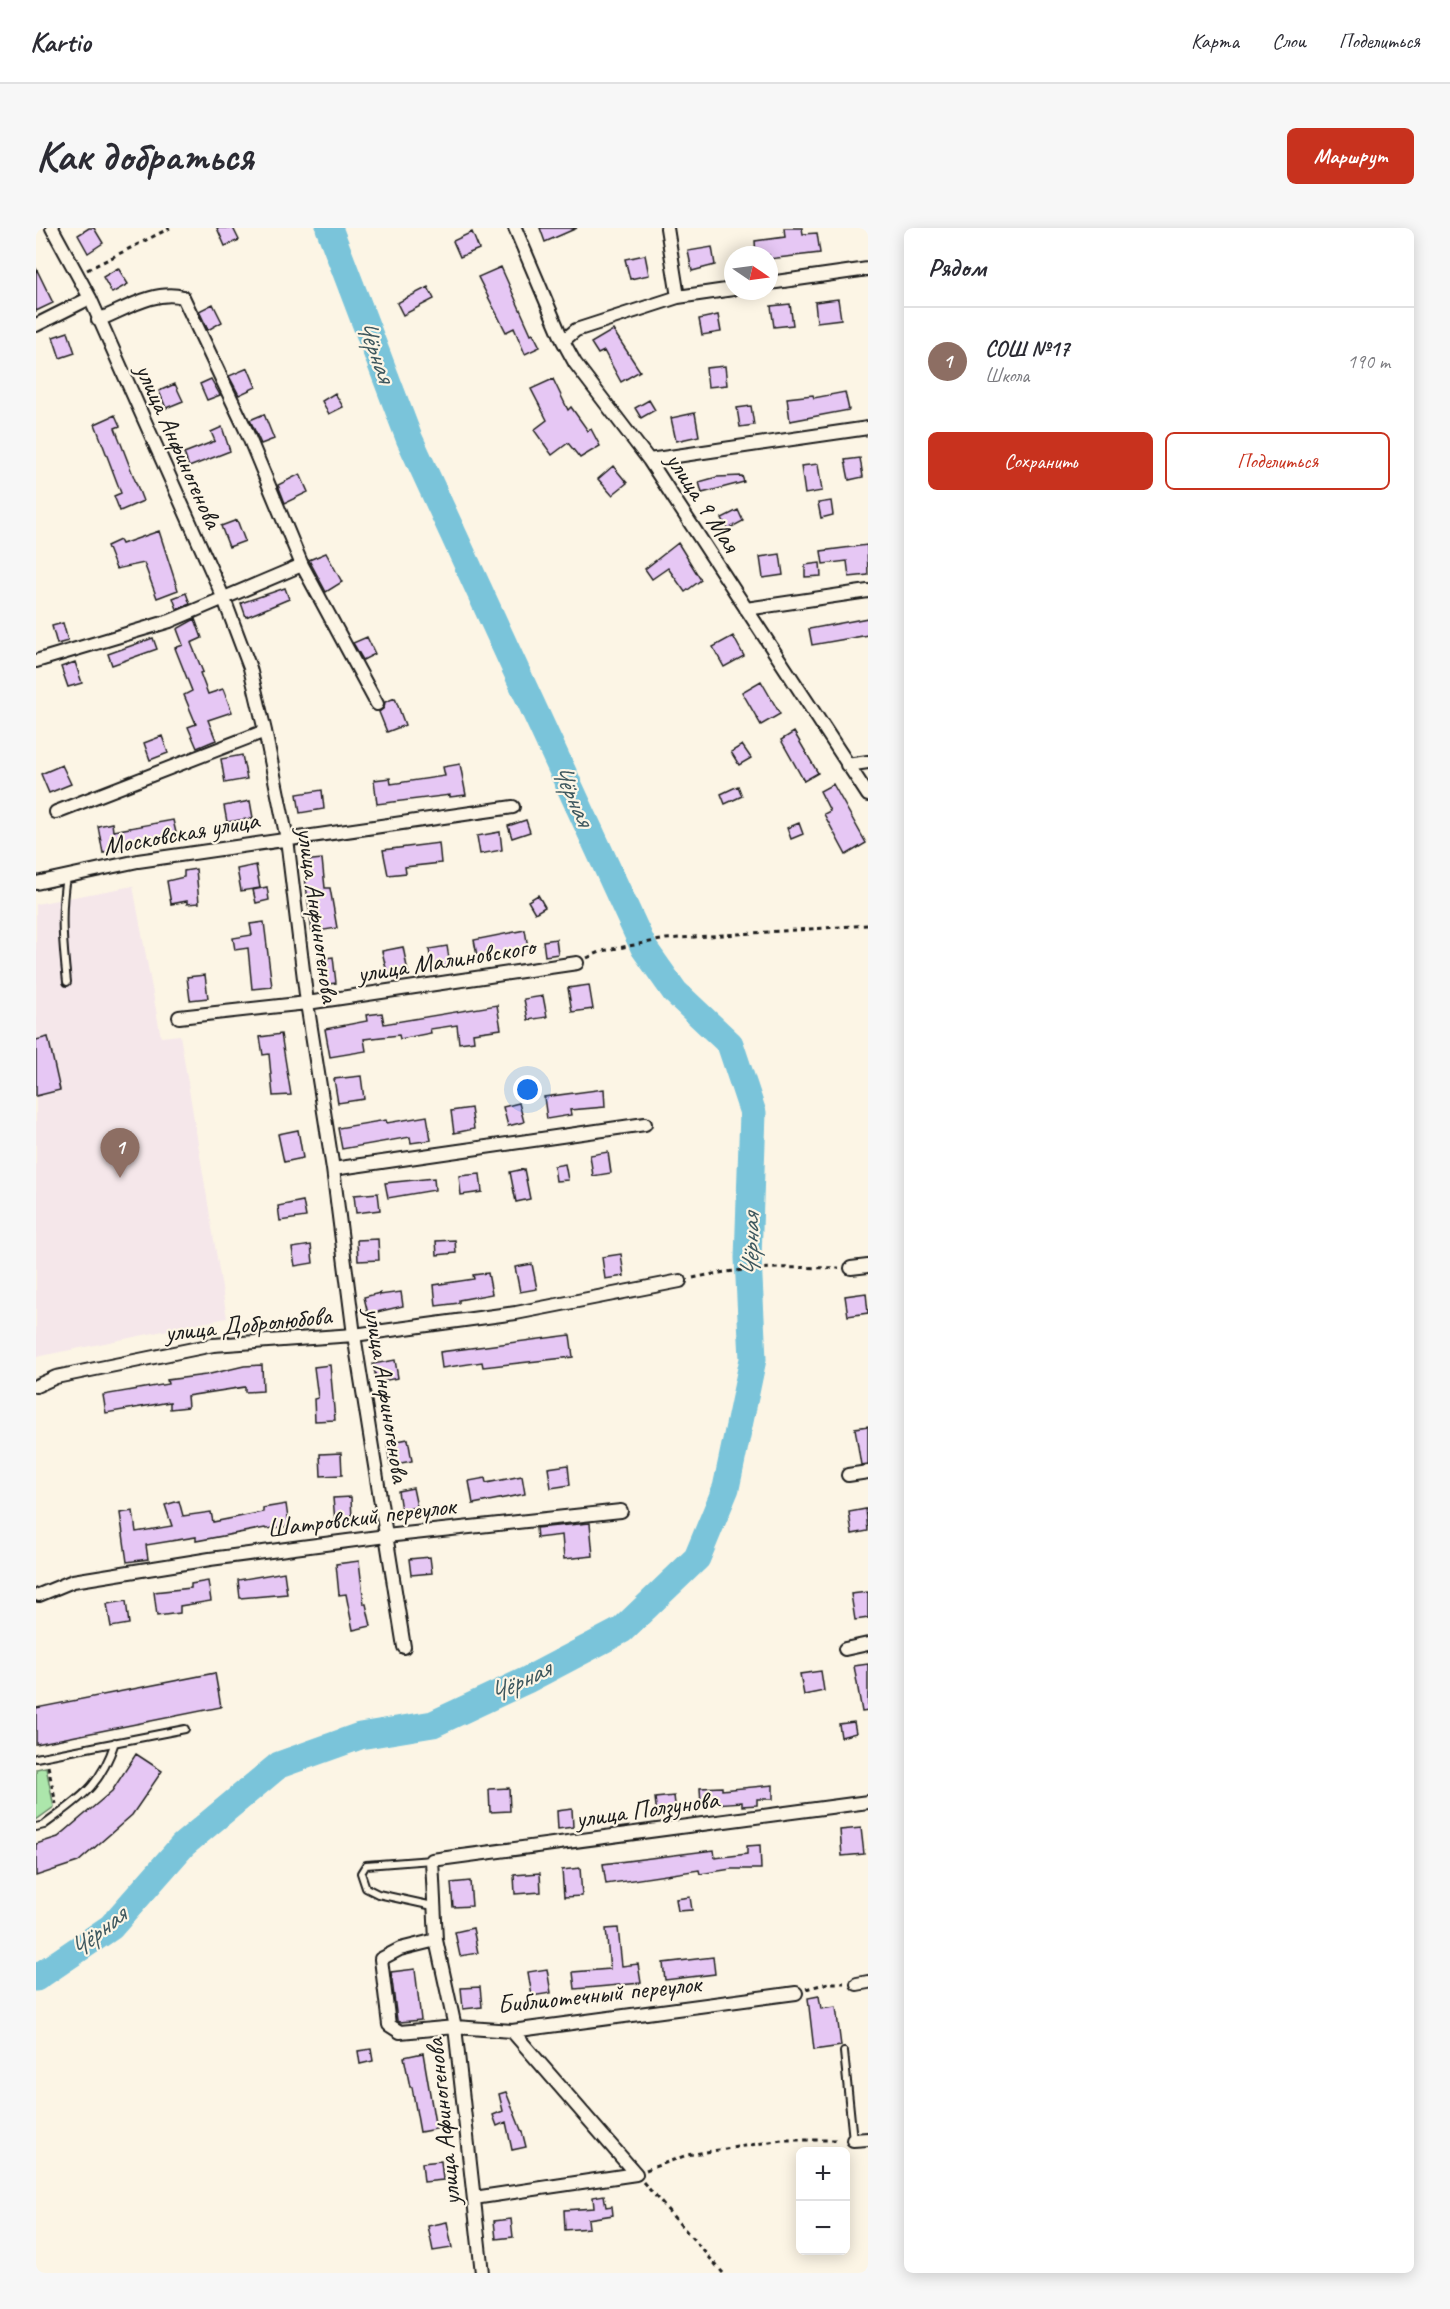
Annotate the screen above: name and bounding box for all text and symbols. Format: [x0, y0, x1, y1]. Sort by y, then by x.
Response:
text: Kartio [30, 24, 91, 59]
text: Карта [1191, 28, 1239, 54]
text: Слои [1272, 28, 1306, 54]
text: Поделиться [1339, 28, 1420, 54]
button: Маршрут [1287, 128, 1414, 184]
text: Как добраться [36, 130, 253, 183]
north arrow [724, 246, 778, 300]
text: Рядом [928, 251, 986, 284]
water label: Чёрная [349, 314, 405, 390]
text: СОШ №17 [985, 335, 1069, 363]
text: 1 [943, 349, 952, 374]
text: 190 m [1347, 349, 1390, 374]
street label: улица Анфиногенова [127, 357, 231, 535]
text: Школа [985, 363, 1029, 388]
button: Сохранить [928, 432, 1153, 490]
button: Поделиться [1165, 432, 1390, 490]
street label: улица 9 Мая [657, 444, 748, 560]
water label: Чёрная [544, 758, 604, 834]
street label: Московская улица [101, 803, 263, 863]
street label: улица Анфиногенова [289, 823, 347, 1006]
street label: улица Малиновского [353, 929, 540, 991]
your location [513, 1075, 542, 1104]
pin: 1 [100, 1128, 140, 1178]
water label: Чёрная [733, 1209, 767, 1278]
street label: улица Добролюбова [161, 1299, 335, 1349]
street label: улица Анфиногенова [357, 1303, 417, 1486]
street label: Шатровский переулок [265, 1489, 460, 1545]
water label: Чёрная [483, 1650, 559, 1710]
street label: улица Ползунова [572, 1782, 722, 1837]
water label: Чёрная [61, 1896, 136, 1965]
street label: Библиотечный переулок [496, 1967, 705, 2021]
street label: улица Афиногенова [418, 2035, 468, 2209]
map controls [796, 2147, 850, 2255]
button: + [796, 2147, 850, 2201]
button: − [796, 2201, 850, 2255]

